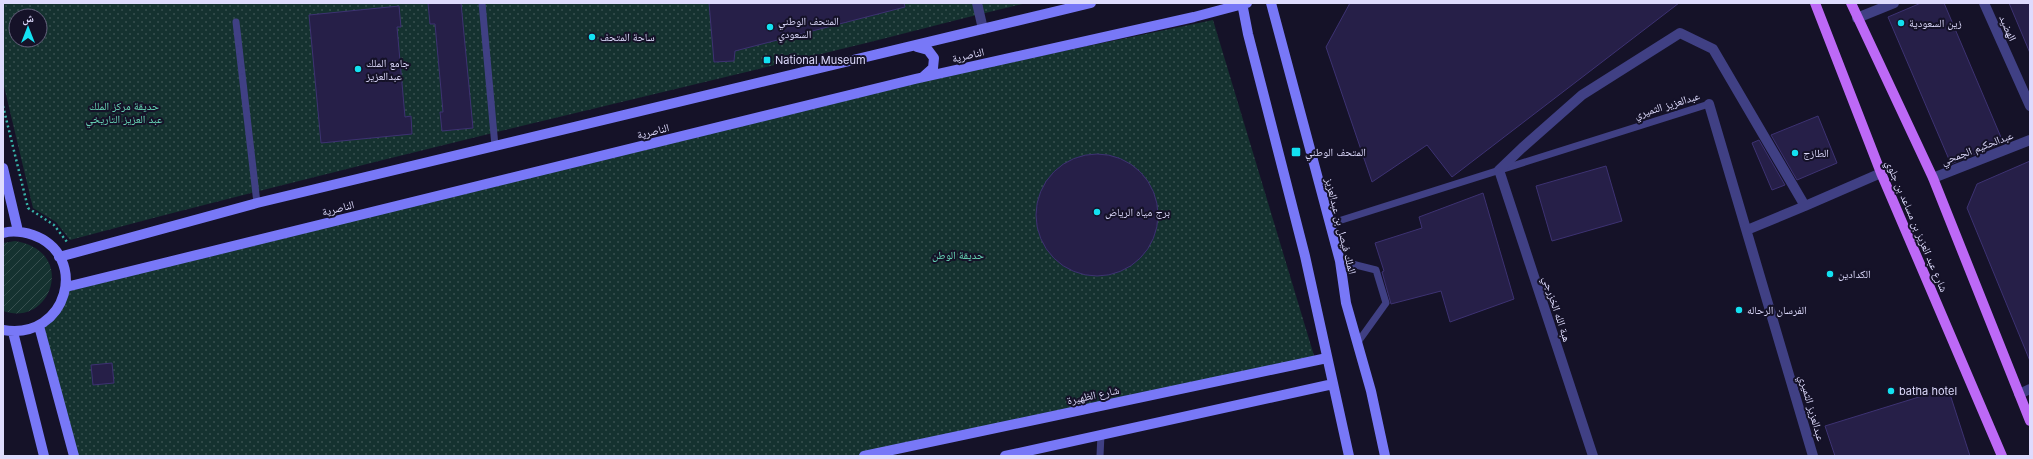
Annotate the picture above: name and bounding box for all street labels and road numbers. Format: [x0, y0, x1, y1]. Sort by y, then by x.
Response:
street label: الهضيد [1996, 13, 2020, 43]
street label: الناصرية [950, 44, 986, 66]
street label: عبدالعزيز الثميري [1632, 88, 1702, 123]
street label: الناصرية [635, 120, 671, 142]
street label: عبدالحكيم الجمحي [1939, 128, 2016, 170]
street label: شارع عبد العزيز بن مساعد بن جلوي [1881, 158, 1951, 295]
street label: الملك فيصل بن عبدالعزيز [1322, 175, 1360, 276]
street label: الناصرية [320, 197, 356, 219]
street label: هبة الله الخزرجي [1538, 274, 1574, 344]
street label: عبدالعزيز الثميري [1794, 373, 1828, 443]
street label: شارع الظهيرة [1066, 383, 1120, 407]

